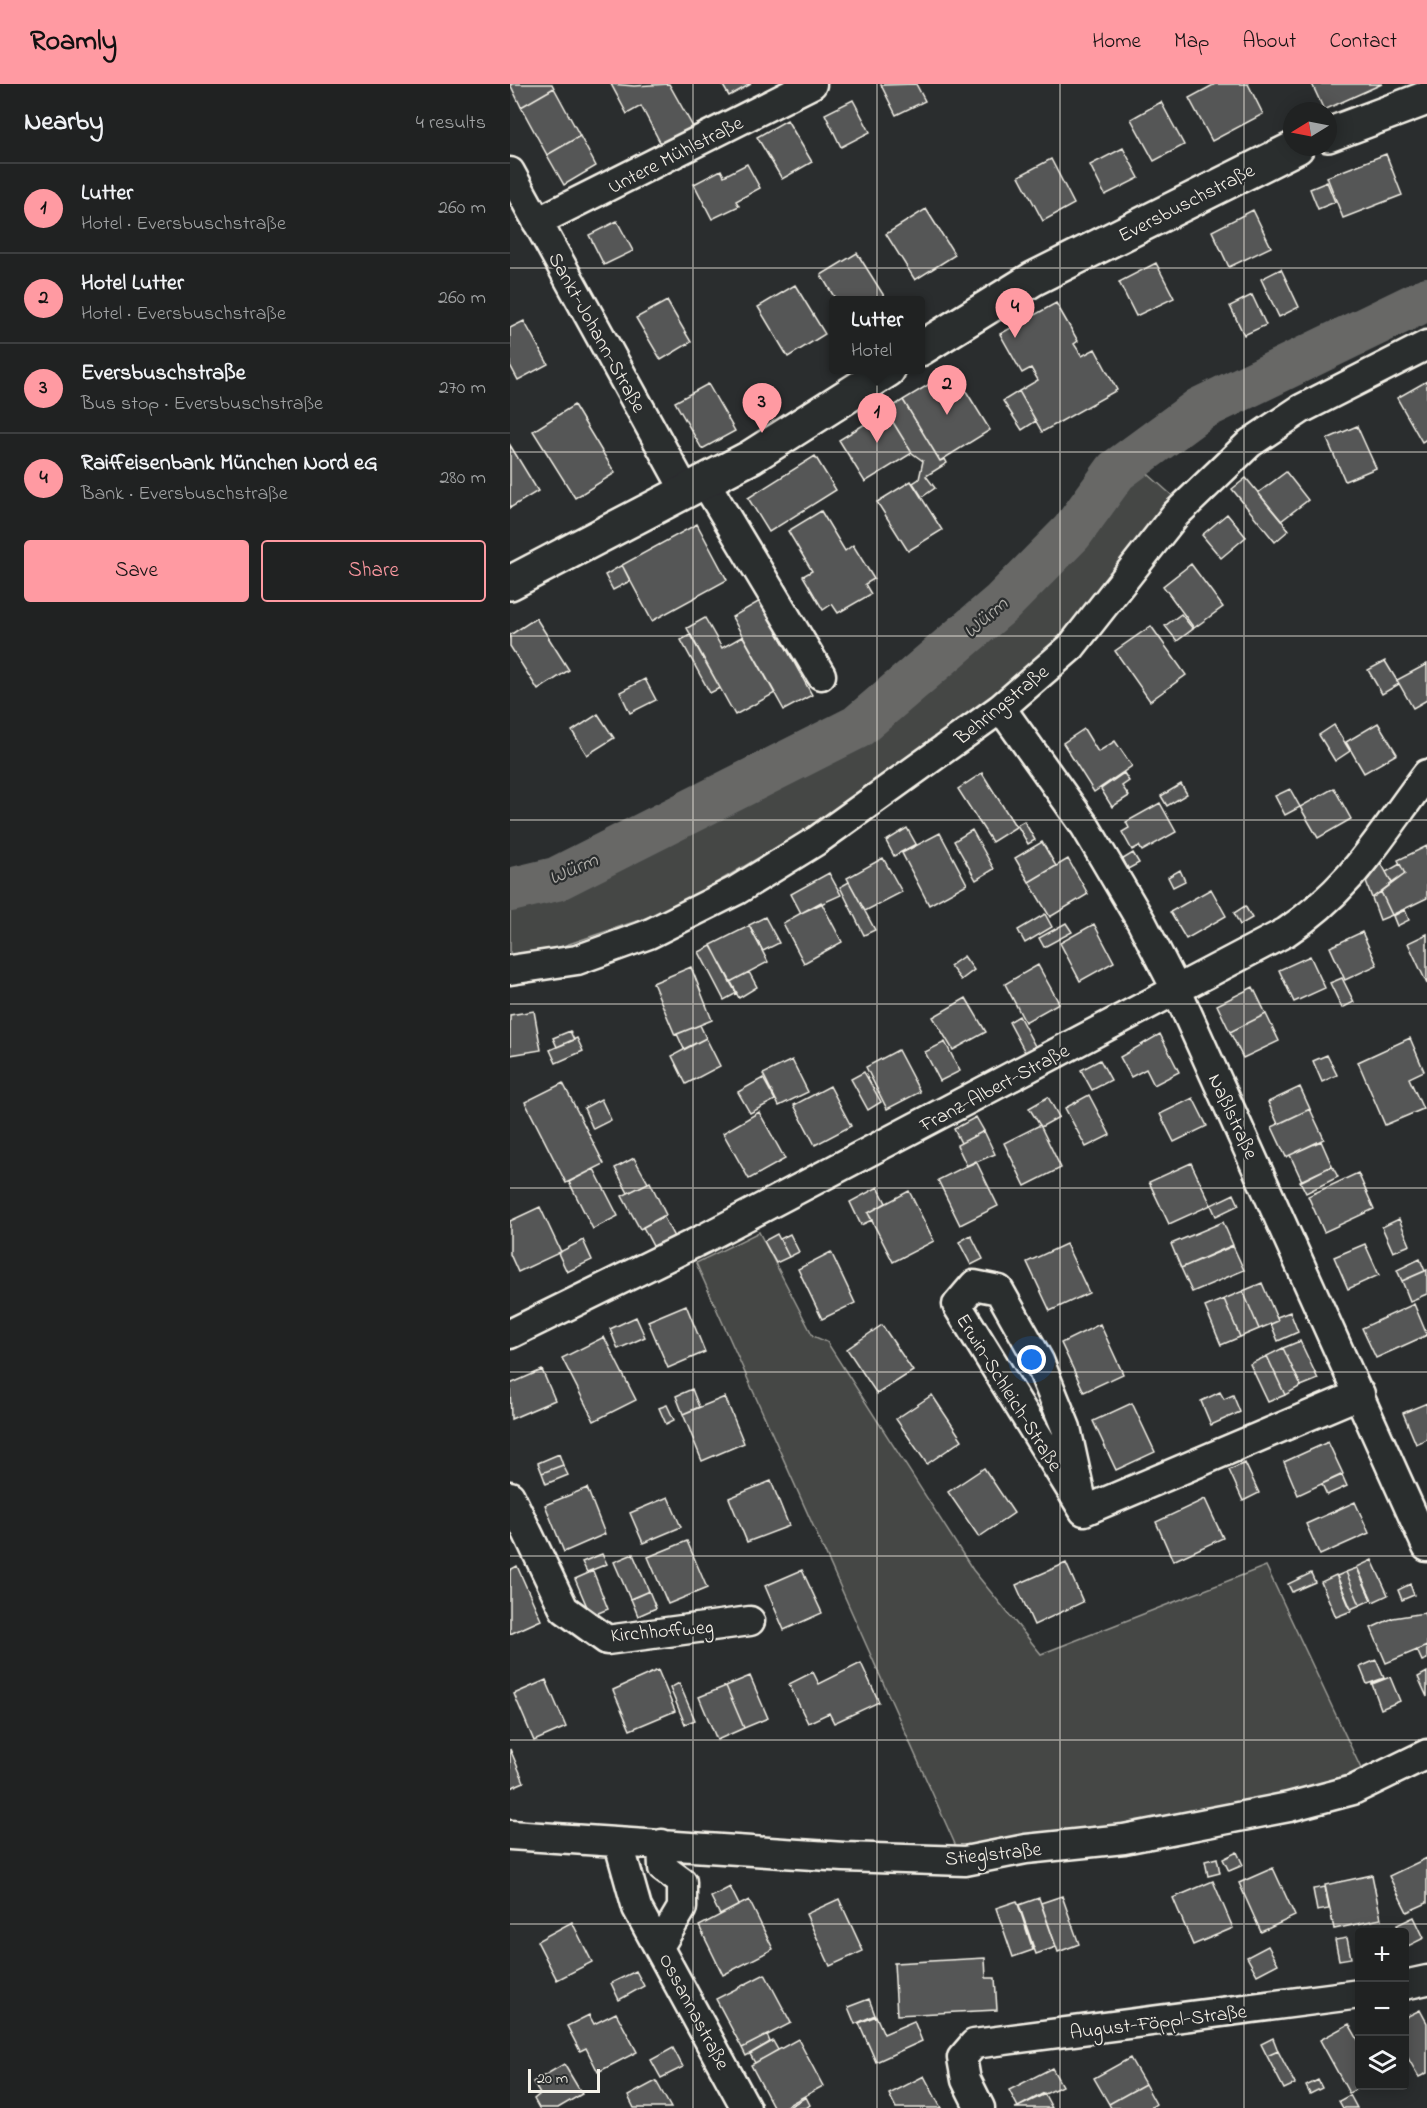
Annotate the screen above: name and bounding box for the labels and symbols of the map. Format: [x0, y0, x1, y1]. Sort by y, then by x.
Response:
north arrow [1283, 102, 1337, 156]
street label: Untere Mühlstraße [604, 110, 749, 203]
street label: Eversbuschstraße [1114, 157, 1260, 251]
street label: Sankt-Johann-Straße [540, 248, 652, 419]
pin: 4 [996, 288, 1034, 338]
pin: 2 [928, 366, 966, 415]
pin: 3 [742, 384, 782, 433]
pin: 1 [858, 394, 896, 443]
water label: Würm [957, 590, 1016, 647]
street label: Behringstraße [948, 659, 1057, 754]
water label: Würm [544, 845, 604, 894]
street label: Franz-Albert-Straße [914, 1037, 1075, 1141]
street label: Naßlstraße [1199, 1069, 1264, 1165]
street label: Erwin-Schleich-Straße [948, 1309, 1068, 1478]
your location [1017, 1345, 1046, 1374]
street label: Kirchhoffweg [610, 1614, 715, 1652]
street label: Stieglstraße [944, 1836, 1043, 1876]
street label: Ossannastraße [650, 1949, 736, 2076]
street label: August-Föppl-Straße [1068, 1998, 1249, 2050]
scale bar [528, 2066, 600, 2094]

